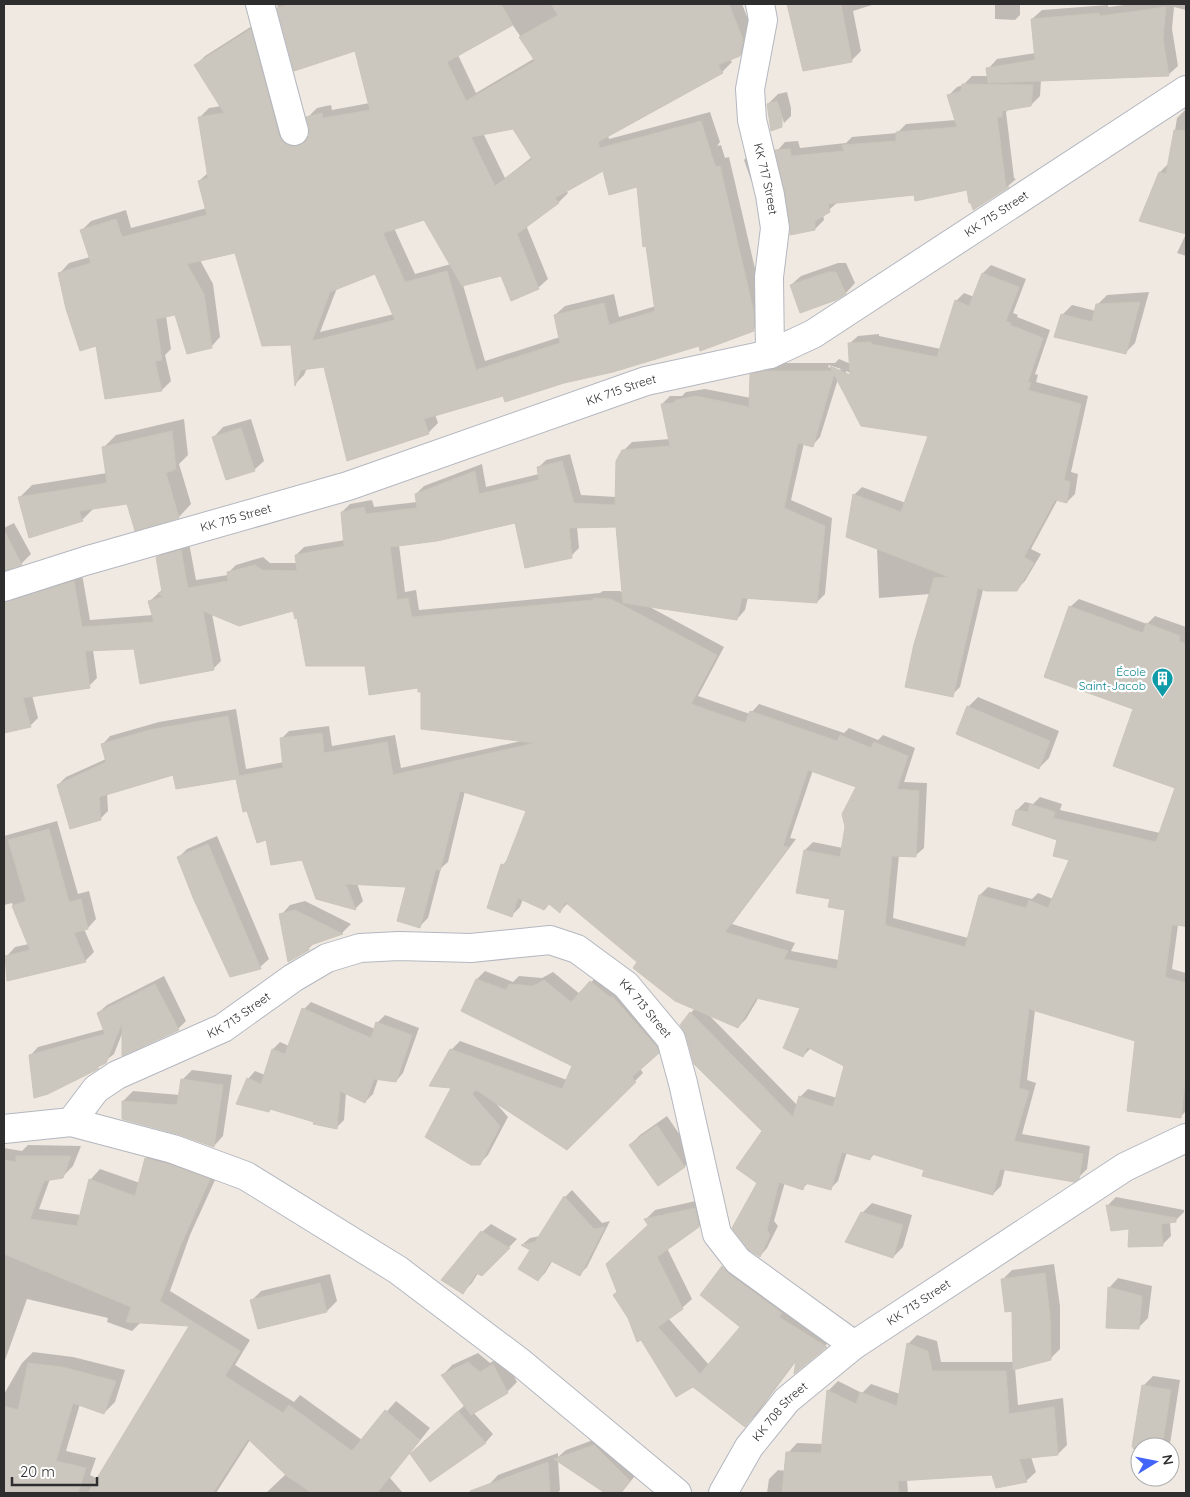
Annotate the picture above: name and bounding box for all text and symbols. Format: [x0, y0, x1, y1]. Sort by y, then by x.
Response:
street label: KK 717 Street [751, 141, 781, 216]
street label: KK 715 Street [961, 187, 1031, 240]
street label: KK 715 Street [584, 371, 657, 409]
street label: KK 715 Street [198, 500, 273, 535]
place label: École Saint-Jacob [1079, 664, 1146, 693]
building icon: École Saint-Jacob [1150, 667, 1174, 698]
street label: KK 713 Street [617, 975, 675, 1041]
street label: KK 713 Street [205, 989, 273, 1041]
street label: KK 713 Street [884, 1276, 953, 1329]
street label: KK 708 Street [749, 1378, 810, 1444]
north arrow [1130, 1437, 1180, 1487]
text: N [1158, 1453, 1178, 1466]
scale bar [12, 1454, 98, 1486]
text: 20 m [20, 1462, 55, 1481]

